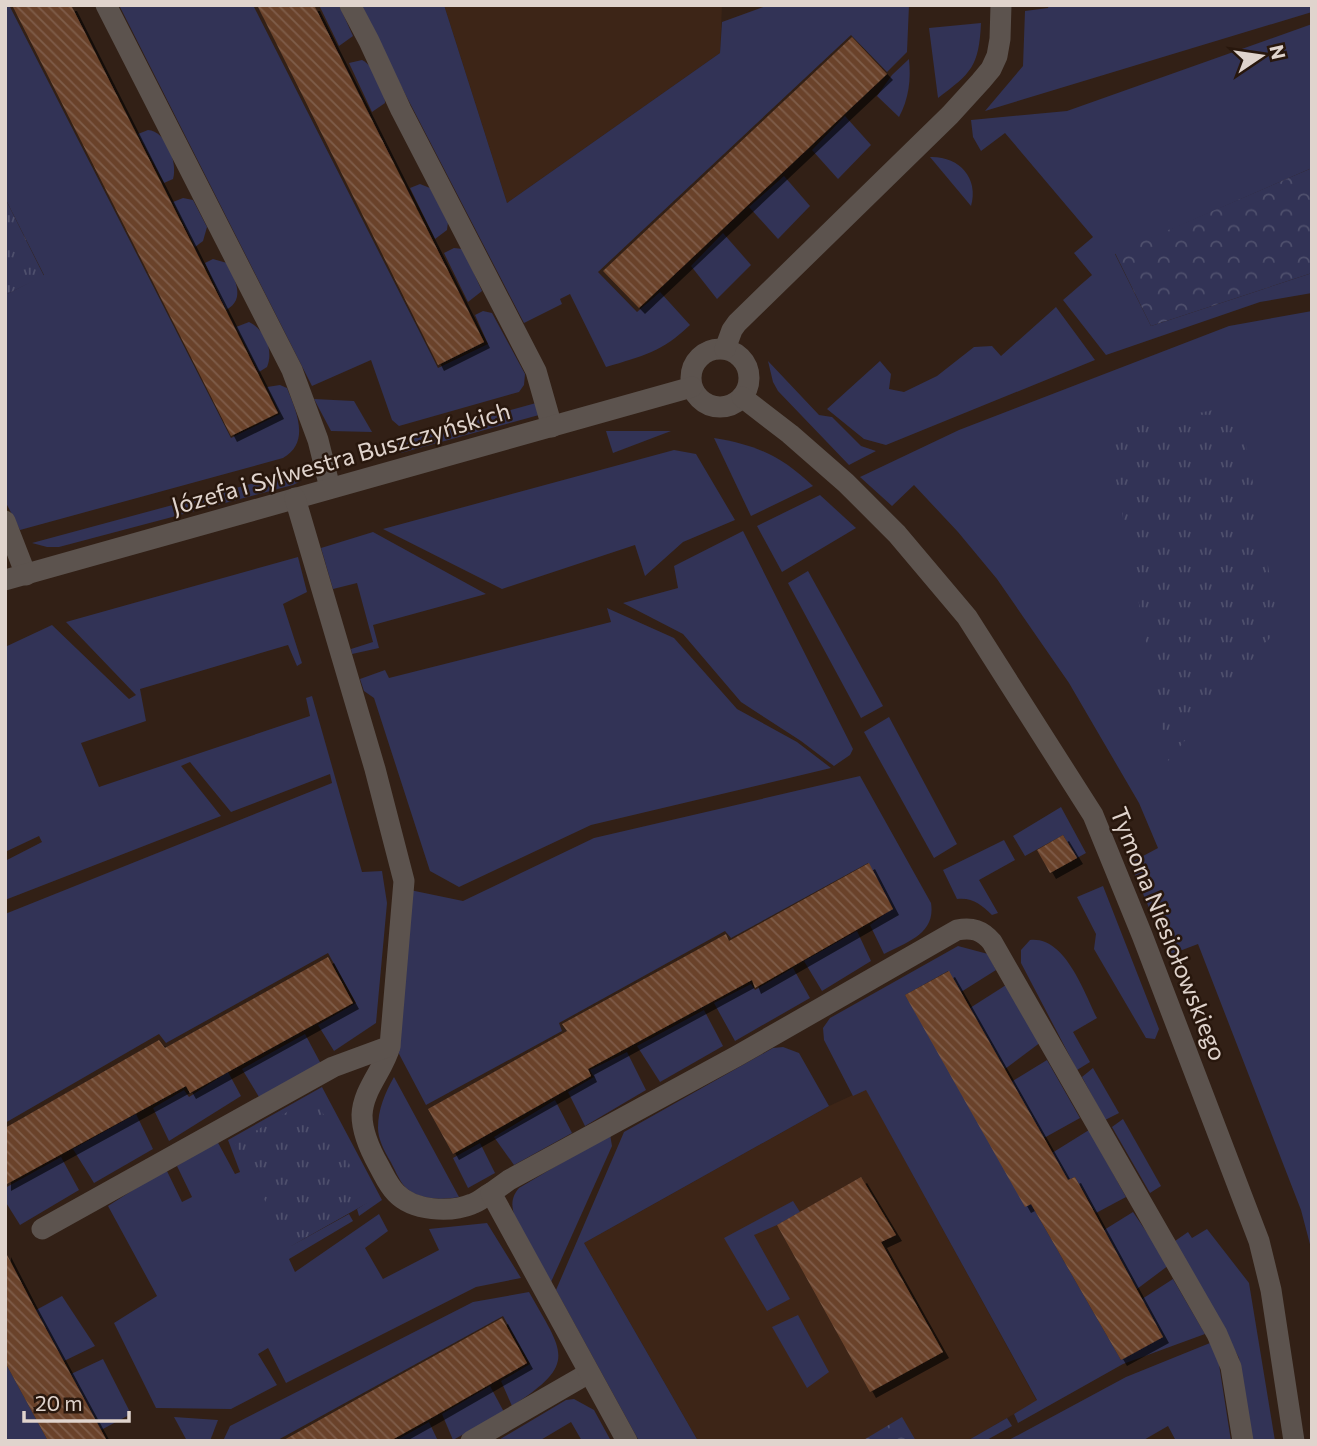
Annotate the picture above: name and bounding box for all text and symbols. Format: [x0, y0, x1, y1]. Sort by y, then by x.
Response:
north arrow [1226, 21, 1296, 91]
text: N [1265, 43, 1291, 62]
street label: Józefa i Sylwestra Buszczyńskich [168, 395, 513, 520]
street label: Tymona Niesiołowskiego [1105, 802, 1234, 1064]
scale bar [24, 1380, 130, 1424]
text: 20 m [35, 1390, 83, 1415]

